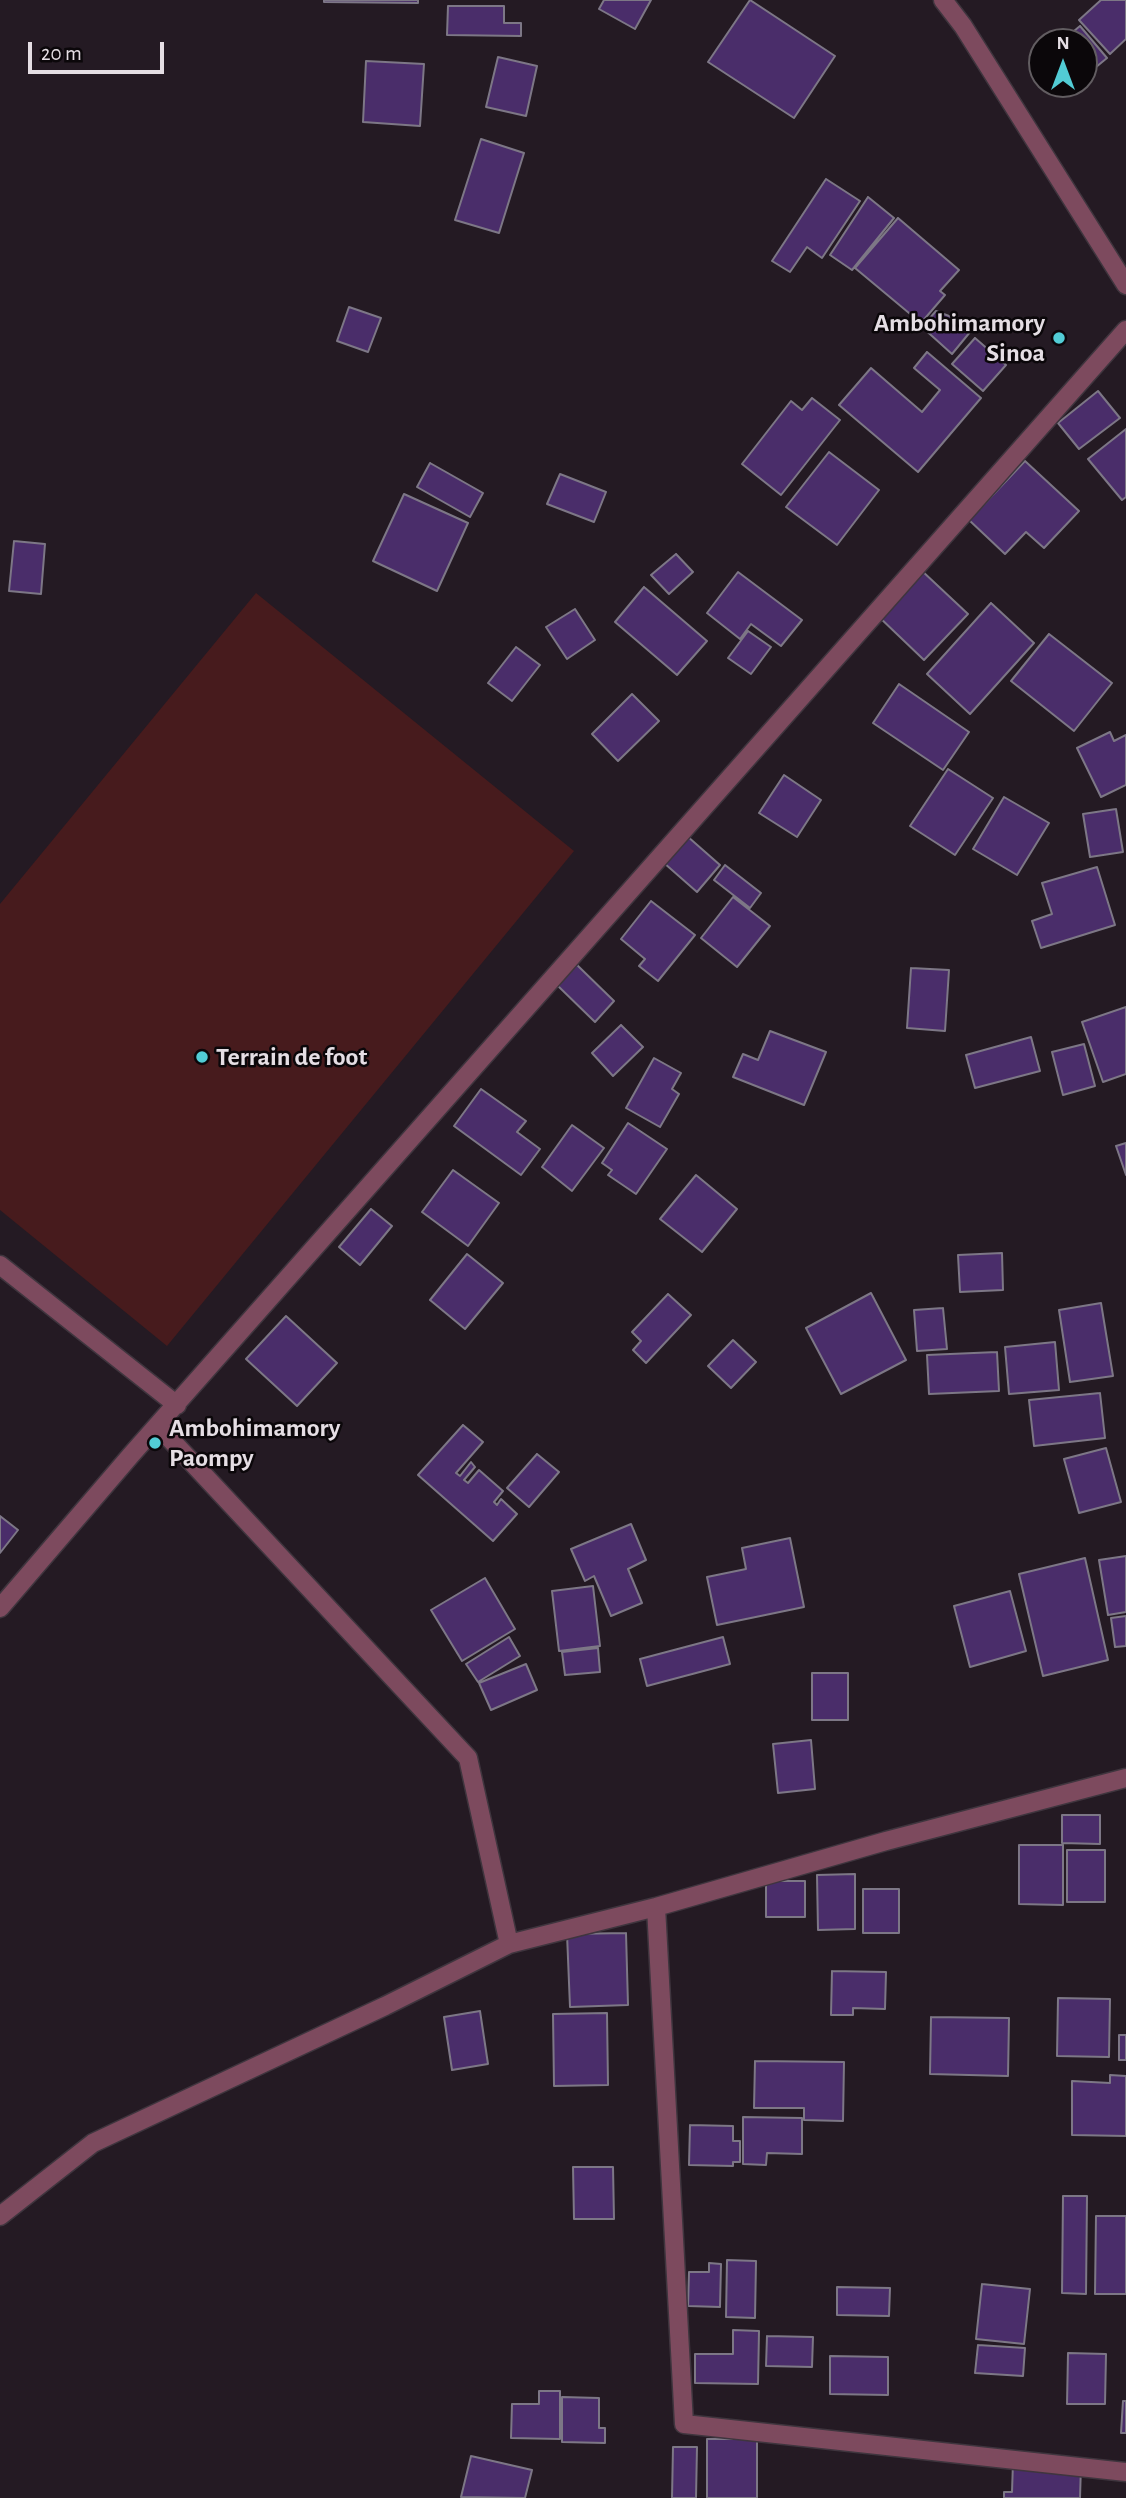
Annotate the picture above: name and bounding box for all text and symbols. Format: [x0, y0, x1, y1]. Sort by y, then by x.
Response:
scale bar [32, 28, 168, 72]
north arrow [1028, 28, 1098, 98]
text: N [1056, 34, 1070, 53]
text: 20 m [41, 43, 82, 64]
place label: Ambohimamory Sinoa [874, 307, 1045, 368]
marker: Ambohimamory Sinoa [1051, 330, 1067, 346]
place label: Terrain de foot [216, 1041, 367, 1073]
marker: Terrain de foot [194, 1049, 210, 1065]
place label: Ambohimamory Paompy [169, 1412, 340, 1474]
marker: Ambohimamory Paompy [147, 1435, 163, 1451]

